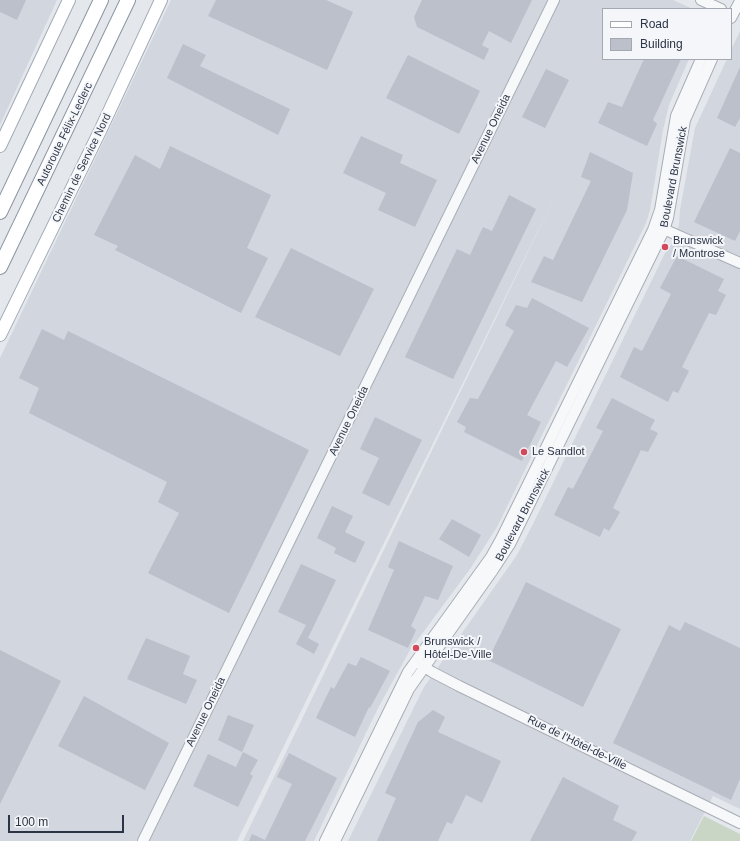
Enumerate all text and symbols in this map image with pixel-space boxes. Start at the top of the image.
legend [602,8,732,60]
text: Road [640,17,669,31]
text: Building [640,37,683,51]
street label: Autoroute Félix-Leclerc [34,80,96,188]
street label: Avenue Oneida [468,92,514,166]
street label: Chemin de Service Nord [50,111,114,225]
street label: Boulevard Brunswick [658,125,690,229]
place label: Brunswick / Montrose [673,234,725,260]
marker: Brunswick / Montrose [660,242,670,252]
street label: Avenue Oneida [326,384,372,458]
place label: Le Sandlot [532,445,585,459]
marker: Le Sandlot [519,447,529,457]
street label: Boulevard Brunswick [493,467,553,563]
place label: Brunswick / Hôtel-De-Ville [424,635,492,661]
marker: Brunswick / Hôtel-De-Ville [411,643,421,653]
street label: Avenue Oneida [183,675,229,749]
street label: Rue de l'Hôtel-de-Ville [525,713,629,773]
scale bar [10,807,126,833]
text: 100 m [15,815,48,829]

